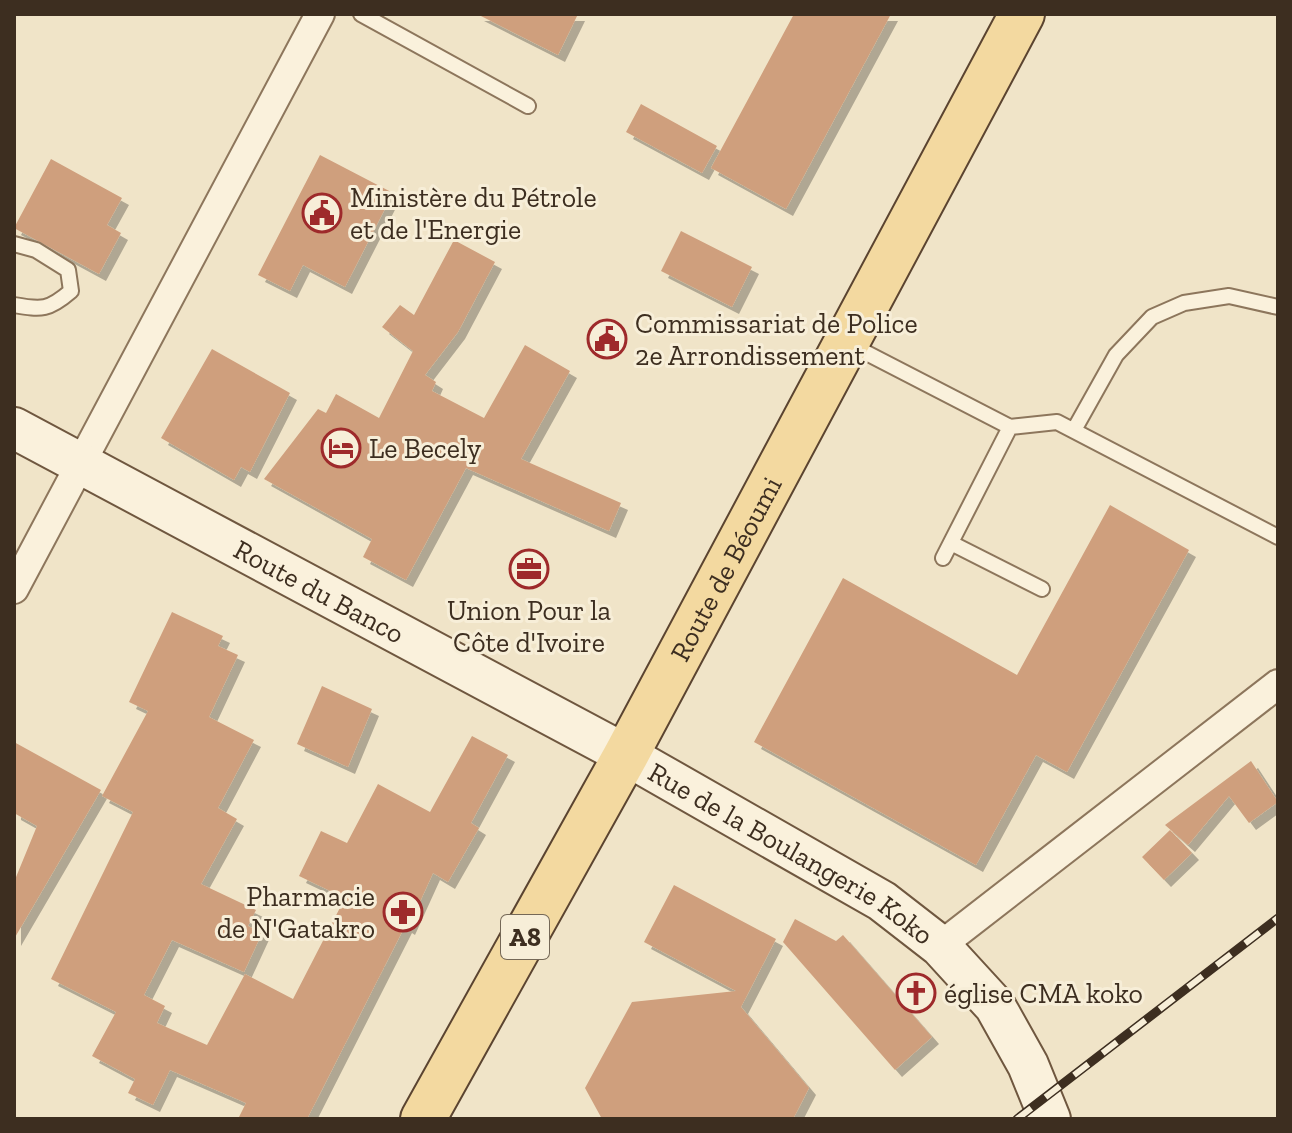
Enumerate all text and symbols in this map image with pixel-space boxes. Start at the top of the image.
place label: Ministère du Pétrole et de l'Energie [350,181,597,246]
public building icon: Ministère du Pétrole et de l'Energie [301,192,343,234]
place label: Commissariat de Police 2e Arrondissement [635,307,918,372]
public building icon: Commissariat de Police 2e Arrondissement [586,318,628,360]
hotel icon: Le Becely [320,427,362,469]
place label: Le Becely [369,432,482,465]
street label: Route de Béoumi [663,471,788,666]
street label: Route du Banco [228,532,410,650]
office icon: Union Pour la Côte d'Ivoire [508,548,550,590]
place label: Union Pour la Côte d'Ivoire [447,594,612,659]
street label: Rue de la Boulangerie Koko [643,755,940,951]
place label: Pharmacie de N'Gatakro [217,880,375,945]
pharmacy icon: Pharmacie de N'Gatakro [382,891,424,933]
road number: A8 [501,915,549,959]
church icon: église CMA koko [895,972,937,1014]
place label: église CMA koko [944,977,1143,1010]

